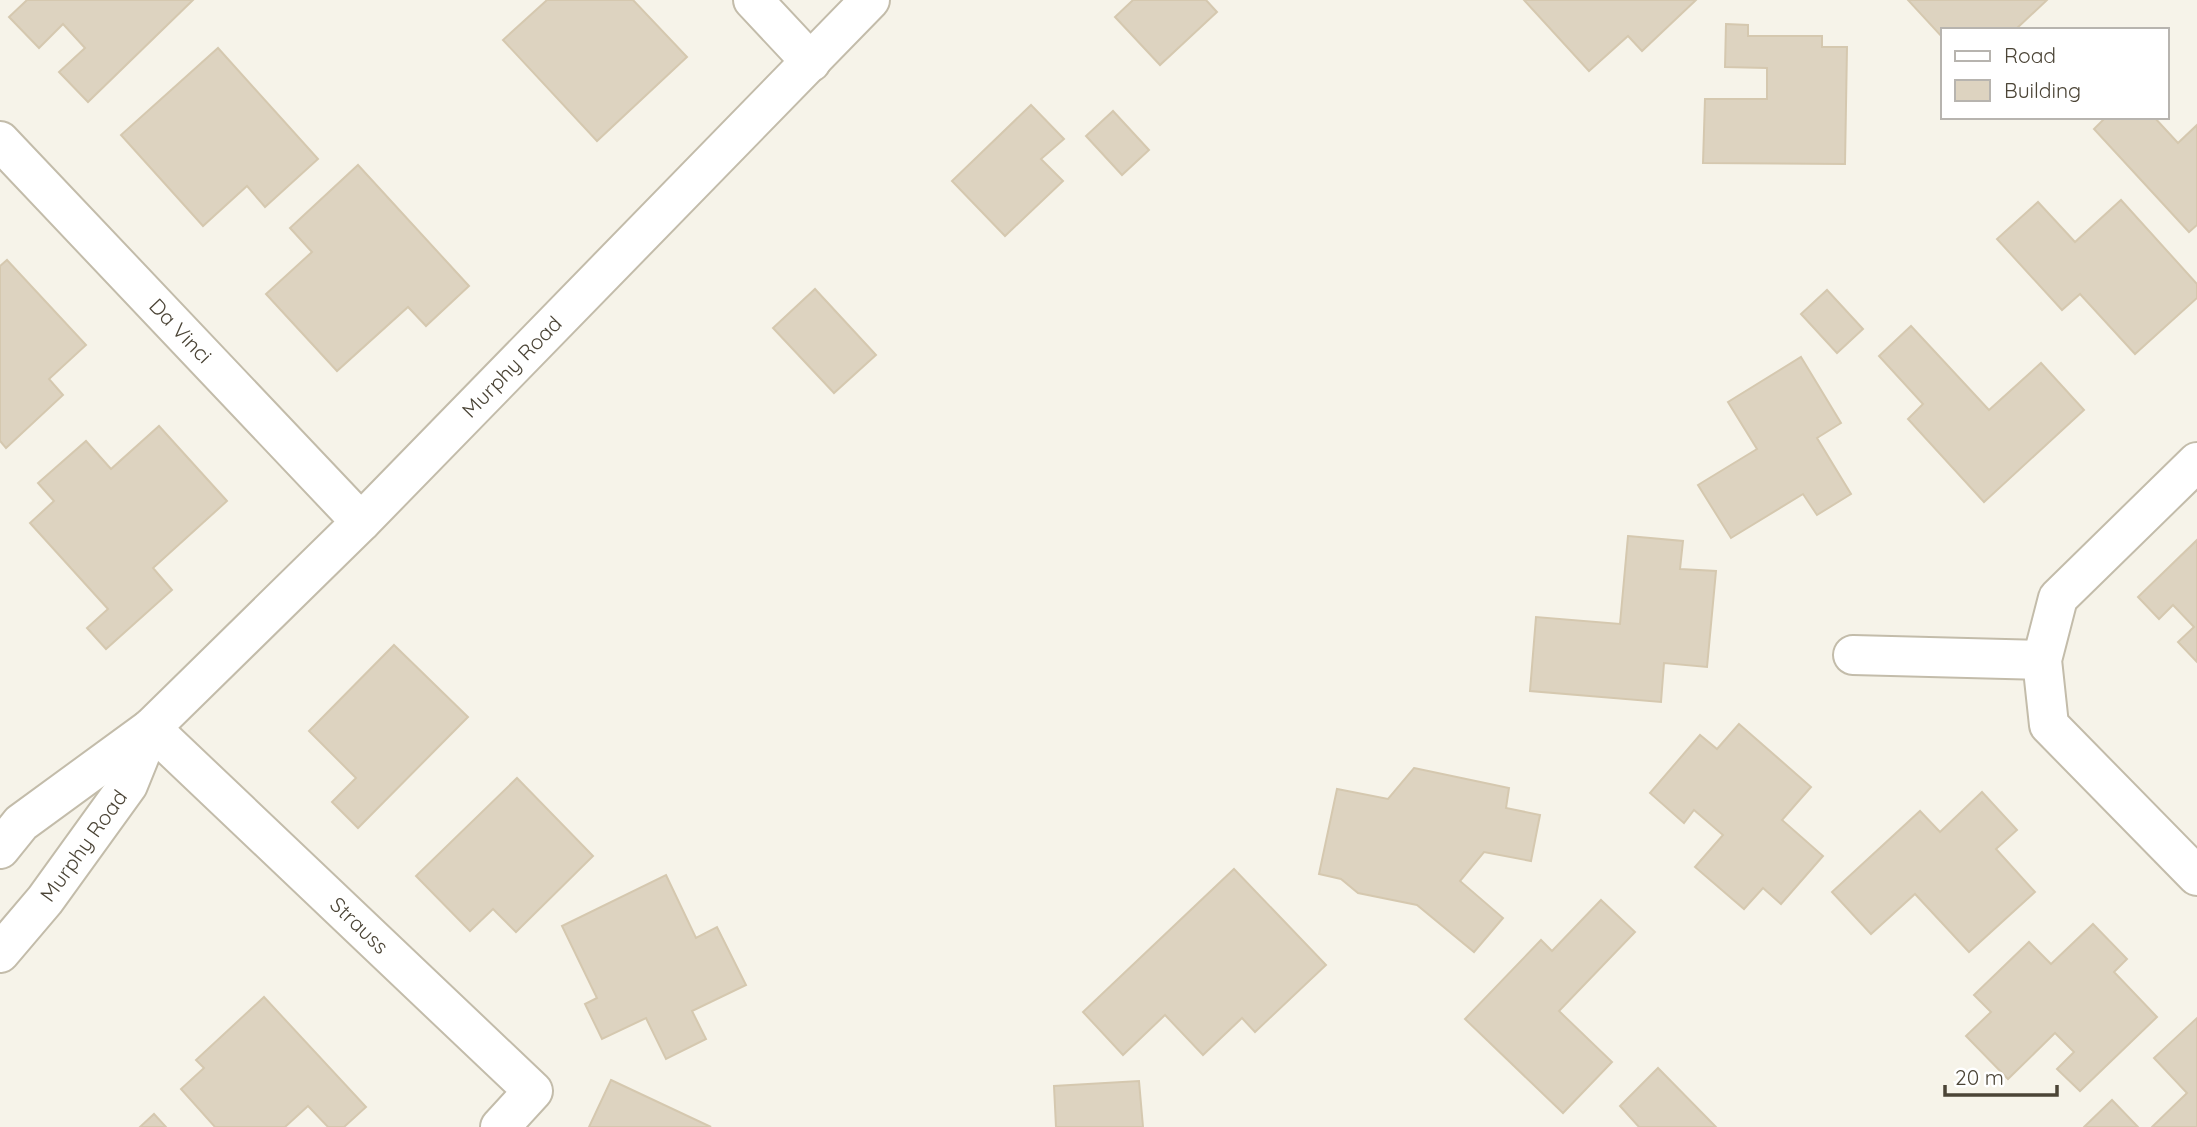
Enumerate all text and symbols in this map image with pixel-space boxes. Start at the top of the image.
legend [1941,28,2169,119]
text: Road [2004,42,2056,68]
text: Building [2004,77,2081,103]
street label: Da Vinci [144,293,218,368]
street label: Murphy Road [456,310,567,423]
street label: Murphy Road [34,784,132,907]
street label: Strauss [325,891,394,959]
scale bar [1945,1054,2057,1098]
text: 20 m [1955,1064,2004,1090]

